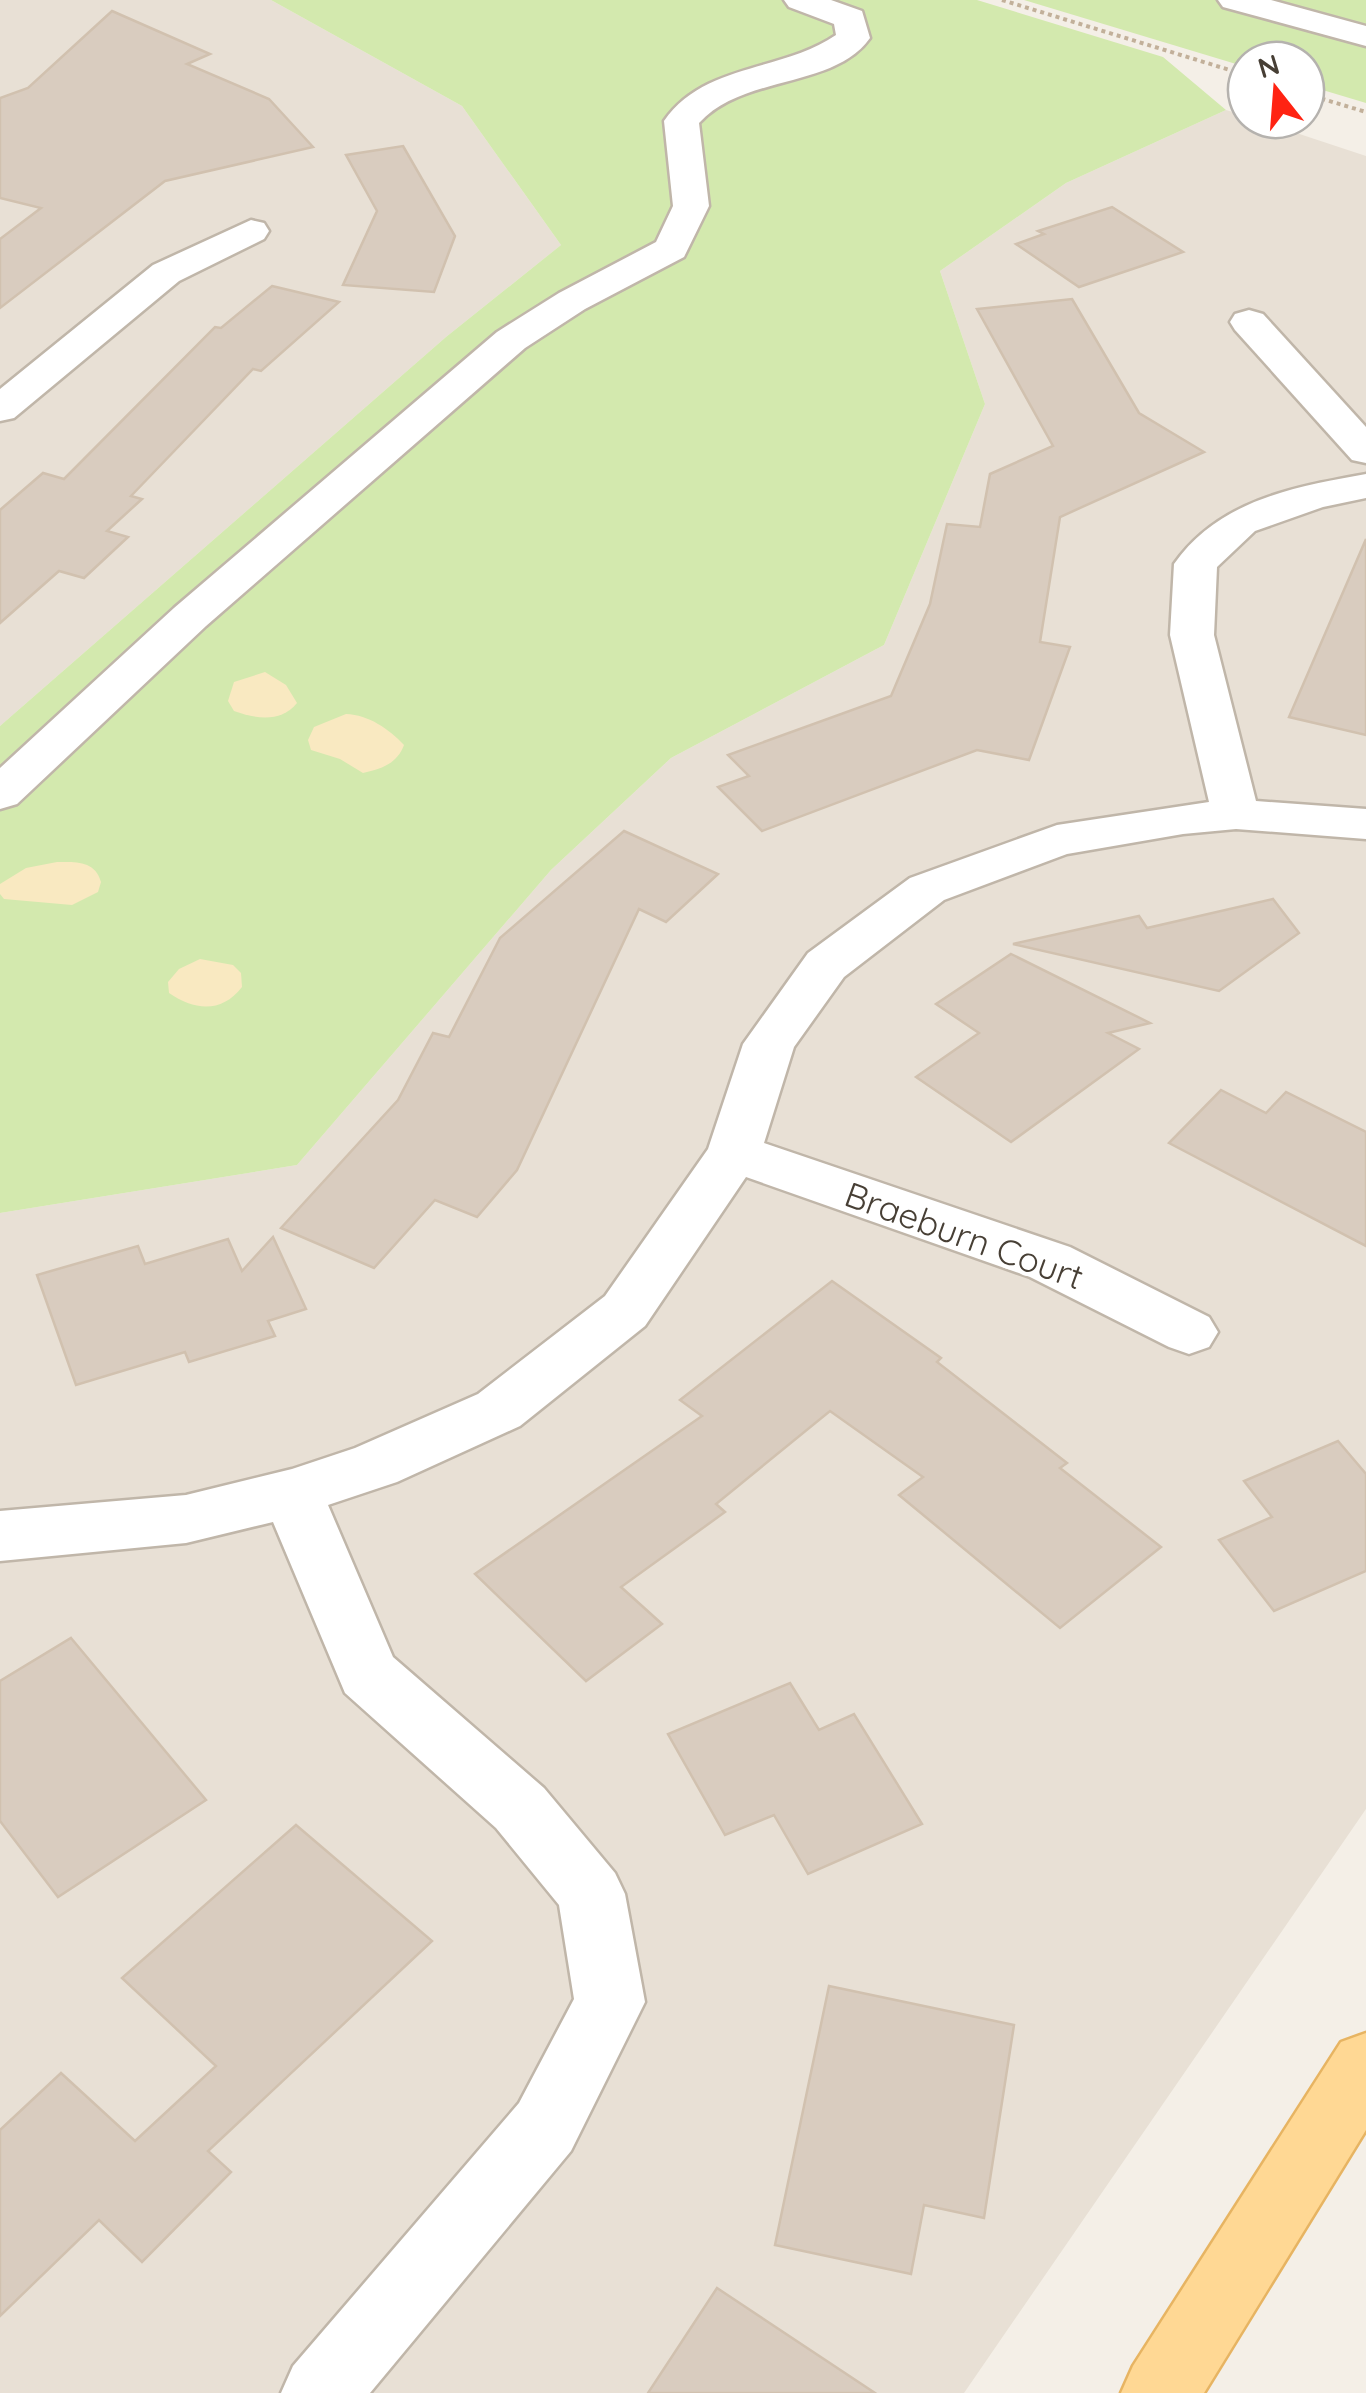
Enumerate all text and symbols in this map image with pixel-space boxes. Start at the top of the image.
north arrow [1226,40,1326,140]
text: N [1254,46,1284,85]
street label: Braeburn Court [839,1172,1090,1299]

